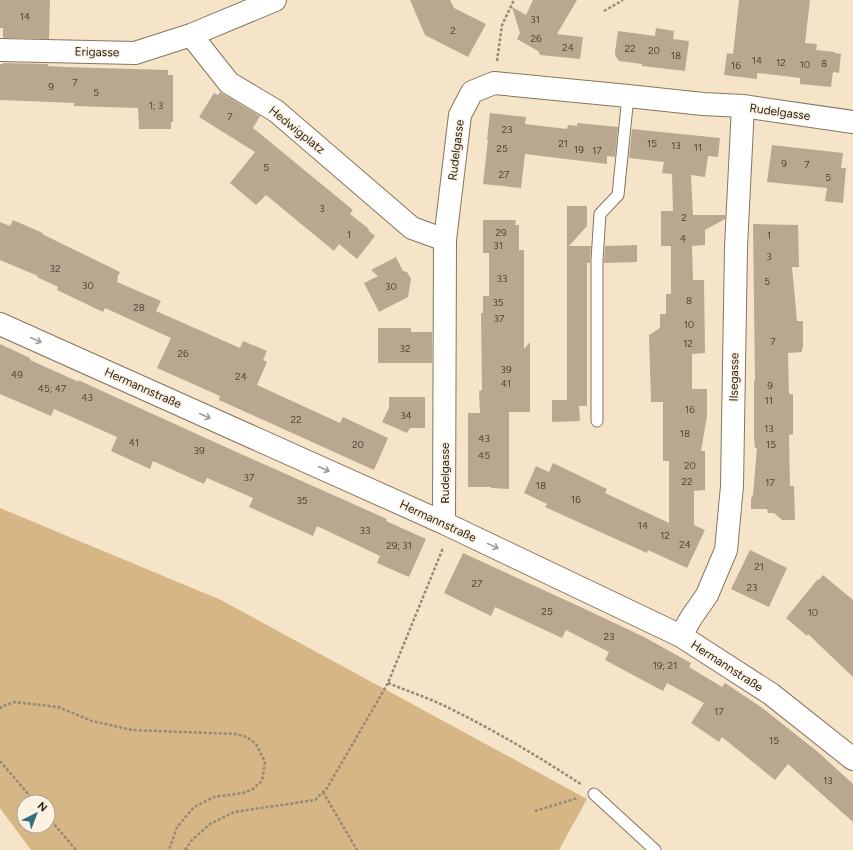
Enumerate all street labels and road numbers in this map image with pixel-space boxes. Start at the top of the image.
street label: Erigasse [74,45,120,59]
street label: Rudelgasse [749,101,812,123]
street label: Hedwigplatz [266,103,328,157]
street label: Rudelgasse [445,118,467,181]
street label: Ilsegasse [727,352,741,402]
street label: Hermannstraße [102,365,184,411]
street label: Rudelgasse [438,442,452,504]
street label: Hermannstraße [397,497,479,545]
street label: Hermannstraße [688,638,766,695]

